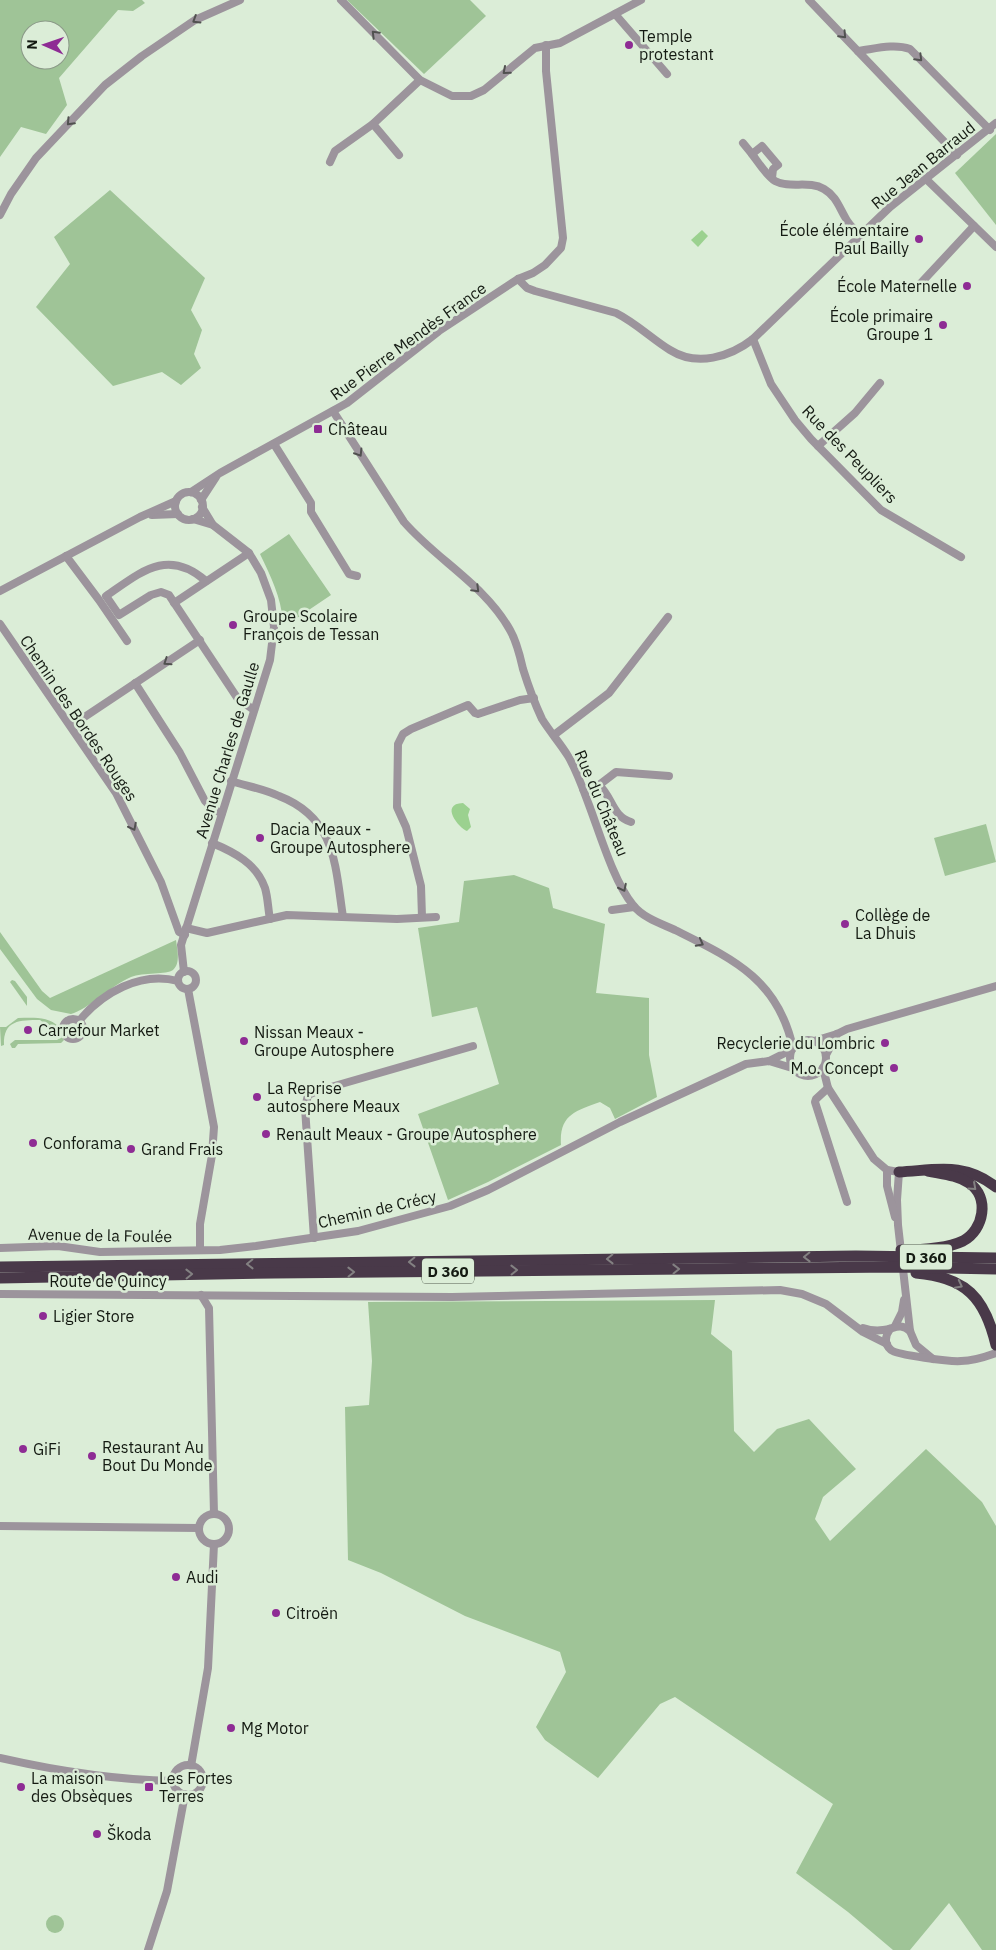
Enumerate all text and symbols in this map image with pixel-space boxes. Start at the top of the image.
one-way arrow [192,13,201,23]
north arrow [20,20,70,70]
place label: Temple protestant [639,26,714,64]
one-way arrow [837,29,846,38]
one-way arrow [372,31,381,40]
text: N [23,39,41,50]
marker: Temple protestant [623,39,635,51]
one-way arrow [913,53,922,62]
one-way arrow [503,66,512,74]
one-way arrow [67,116,76,125]
street label: Rue Jean Barraud [867,117,979,213]
place label: École élémentaire Paul Bailly [780,219,909,258]
marker: École élémentaire Paul Bailly [913,233,925,245]
place label: École Maternelle [837,275,957,296]
street label: Rue Pierre Mendès France [326,278,490,404]
marker: École Maternelle [961,280,973,292]
place label: École primaire Groupe 1 [830,305,933,344]
marker: École primaire Groupe 1 [937,319,949,331]
street label: Rue des Peupliers [798,401,902,507]
place label: Château [328,419,388,439]
marker: Château [312,423,324,435]
one-way arrow [353,447,362,456]
one-way arrow [470,583,479,592]
place label: Groupe Scolaire François de Tessan [243,606,379,644]
marker: Groupe Scolaire François de Tessan [227,619,239,631]
street label: Chemin des Bordes Rouges [16,631,142,805]
one-way arrow [163,655,172,665]
street label: Avenue Charles de Gaulle [191,659,263,841]
street label: Rue du Château [571,747,633,859]
place label: Dacia Meaux - Groupe Autosphere [270,819,410,857]
one-way arrow [127,821,137,830]
marker: Dacia Meaux - Groupe Autosphere [254,832,266,844]
one-way arrow [617,883,627,892]
place label: Collège de La Dhuis [855,905,930,943]
marker: Collège de La Dhuis [839,918,851,930]
one-way arrow [695,937,704,947]
place label: Carrefour Market [38,1020,160,1040]
place label: Nissan Meaux - Groupe Autosphere [254,1022,394,1060]
marker: Carrefour Market [22,1024,34,1036]
place label: Recyclerie du Lombric [717,1033,875,1053]
marker: Nissan Meaux - Groupe Autosphere [238,1035,250,1047]
marker: Recyclerie du Lombric [879,1037,891,1049]
place label: M.o. Concept [791,1058,884,1078]
marker: M.o. Concept [888,1062,900,1074]
place label: La Reprise autosphere Meaux [267,1078,400,1116]
marker: La Reprise autosphere Meaux [251,1091,263,1103]
place label: Renault Meaux - Groupe Autosphere [276,1124,537,1144]
marker: Renault Meaux - Groupe Autosphere [260,1128,272,1140]
place label: Conforama [43,1133,122,1153]
marker: Conforama [27,1137,39,1149]
place label: Grand Frais [141,1139,223,1159]
marker: Grand Frais [125,1143,137,1155]
one-way arrow [967,1182,976,1191]
street label: Chemin de Crécy [316,1186,438,1232]
street label: Avenue de la Foulée [28,1224,172,1246]
road number: D 360 [900,1244,952,1270]
one-way arrow [803,1252,811,1262]
one-way arrow [606,1254,614,1264]
one-way arrow [408,1256,416,1267]
one-way arrow [246,1258,254,1269]
road number: D 360 [422,1258,474,1284]
one-way arrow [672,1264,680,1274]
one-way arrow [510,1265,518,1275]
one-way arrow [348,1267,355,1277]
one-way arrow [185,1269,193,1279]
street label: Route de Quincy [49,1271,167,1291]
one-way arrow [954,1279,963,1289]
place label: Ligier Store [53,1306,134,1326]
marker: Ligier Store [37,1310,49,1322]
place label: Restaurant Au Bout Du Monde [102,1437,213,1475]
place label: GiFi [33,1439,61,1459]
marker: GiFi [17,1443,29,1455]
marker: Restaurant Au Bout Du Monde [86,1450,98,1462]
place label: Audi [186,1567,219,1587]
marker: Audi [170,1571,182,1583]
place label: Citroën [286,1603,338,1623]
marker: Citroën [270,1607,282,1619]
place label: Mg Motor [241,1718,309,1738]
marker: Mg Motor [225,1722,237,1734]
place label: La maison des Obsèques [31,1768,133,1806]
place label: Les Fortes Terres [159,1768,233,1806]
marker: La maison des Obsèques [15,1781,27,1793]
marker: Les Fortes Terres [143,1781,155,1793]
place label: Škoda [107,1823,152,1844]
marker: Škoda [91,1828,103,1840]

